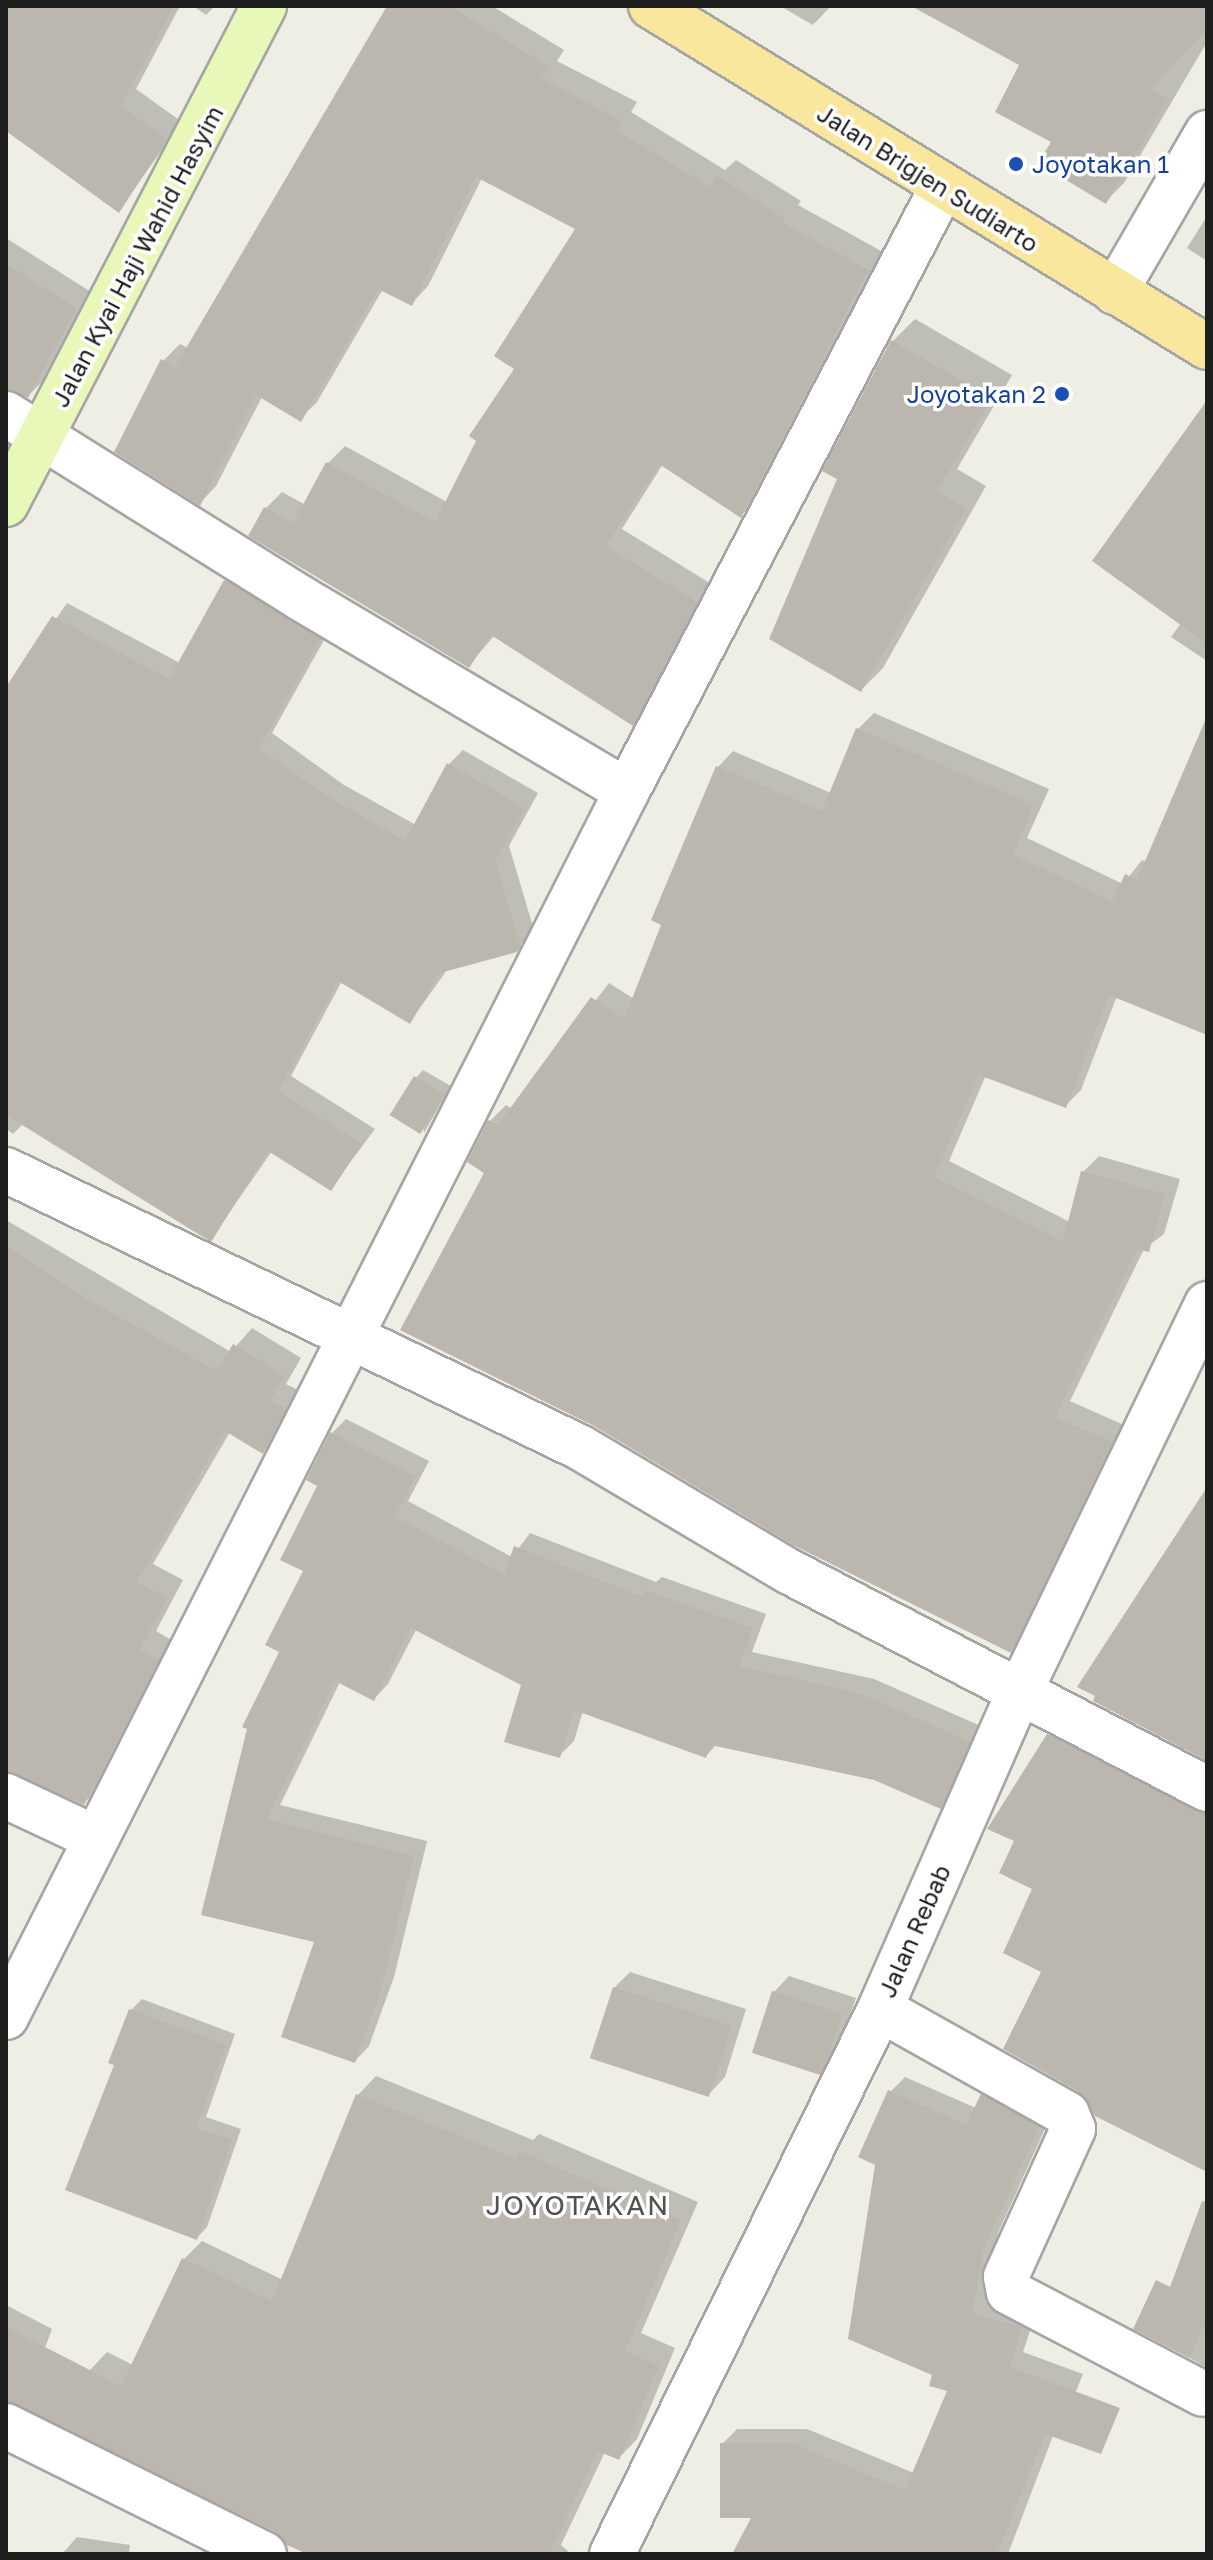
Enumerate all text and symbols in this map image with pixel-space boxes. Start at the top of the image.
street label: Jalan Brigjen Sudiarto [812,98,1044,258]
street label: Jalan Kyai Haji Wahid Hasyim [45,100,229,412]
place label: Joyotakan 1 [1032,150,1169,178]
marker: Joyotakan 1 [1007,155,1025,173]
place label: Joyotakan 2 [907,380,1046,408]
marker: Joyotakan 2 [1053,385,1071,403]
street label: Jalan Rebab [872,1860,956,2002]
district label: JOYOTAKAN [486,2188,670,2222]

